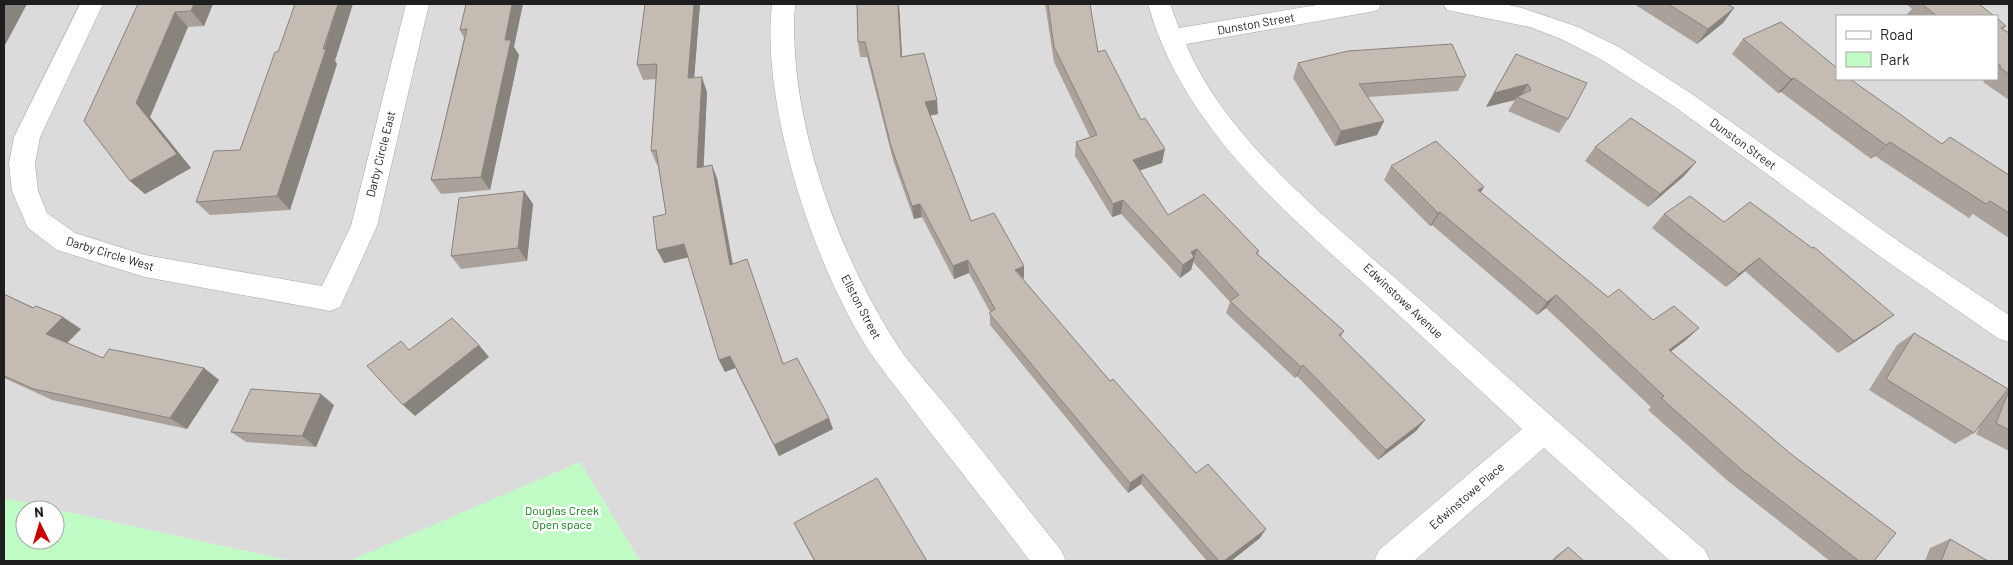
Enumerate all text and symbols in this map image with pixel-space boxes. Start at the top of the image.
street label: Dunston Street [1216,9,1296,37]
legend [1836,15,1998,80]
text: Road [1880,25,1913,43]
text: Park [1880,50,1910,68]
street label: Darby Circle East [363,109,397,198]
street label: Dunston Street [1708,115,1779,172]
street label: Darby Circle West [65,233,156,273]
street label: Edwinstowe Avenue [1361,260,1446,341]
street label: Ellston Street [839,272,885,341]
street label: Edwinstowe Place [1426,459,1506,531]
north arrow [15,500,65,550]
text: N [33,503,44,520]
park label: Douglas Creek Open space [525,503,599,531]

